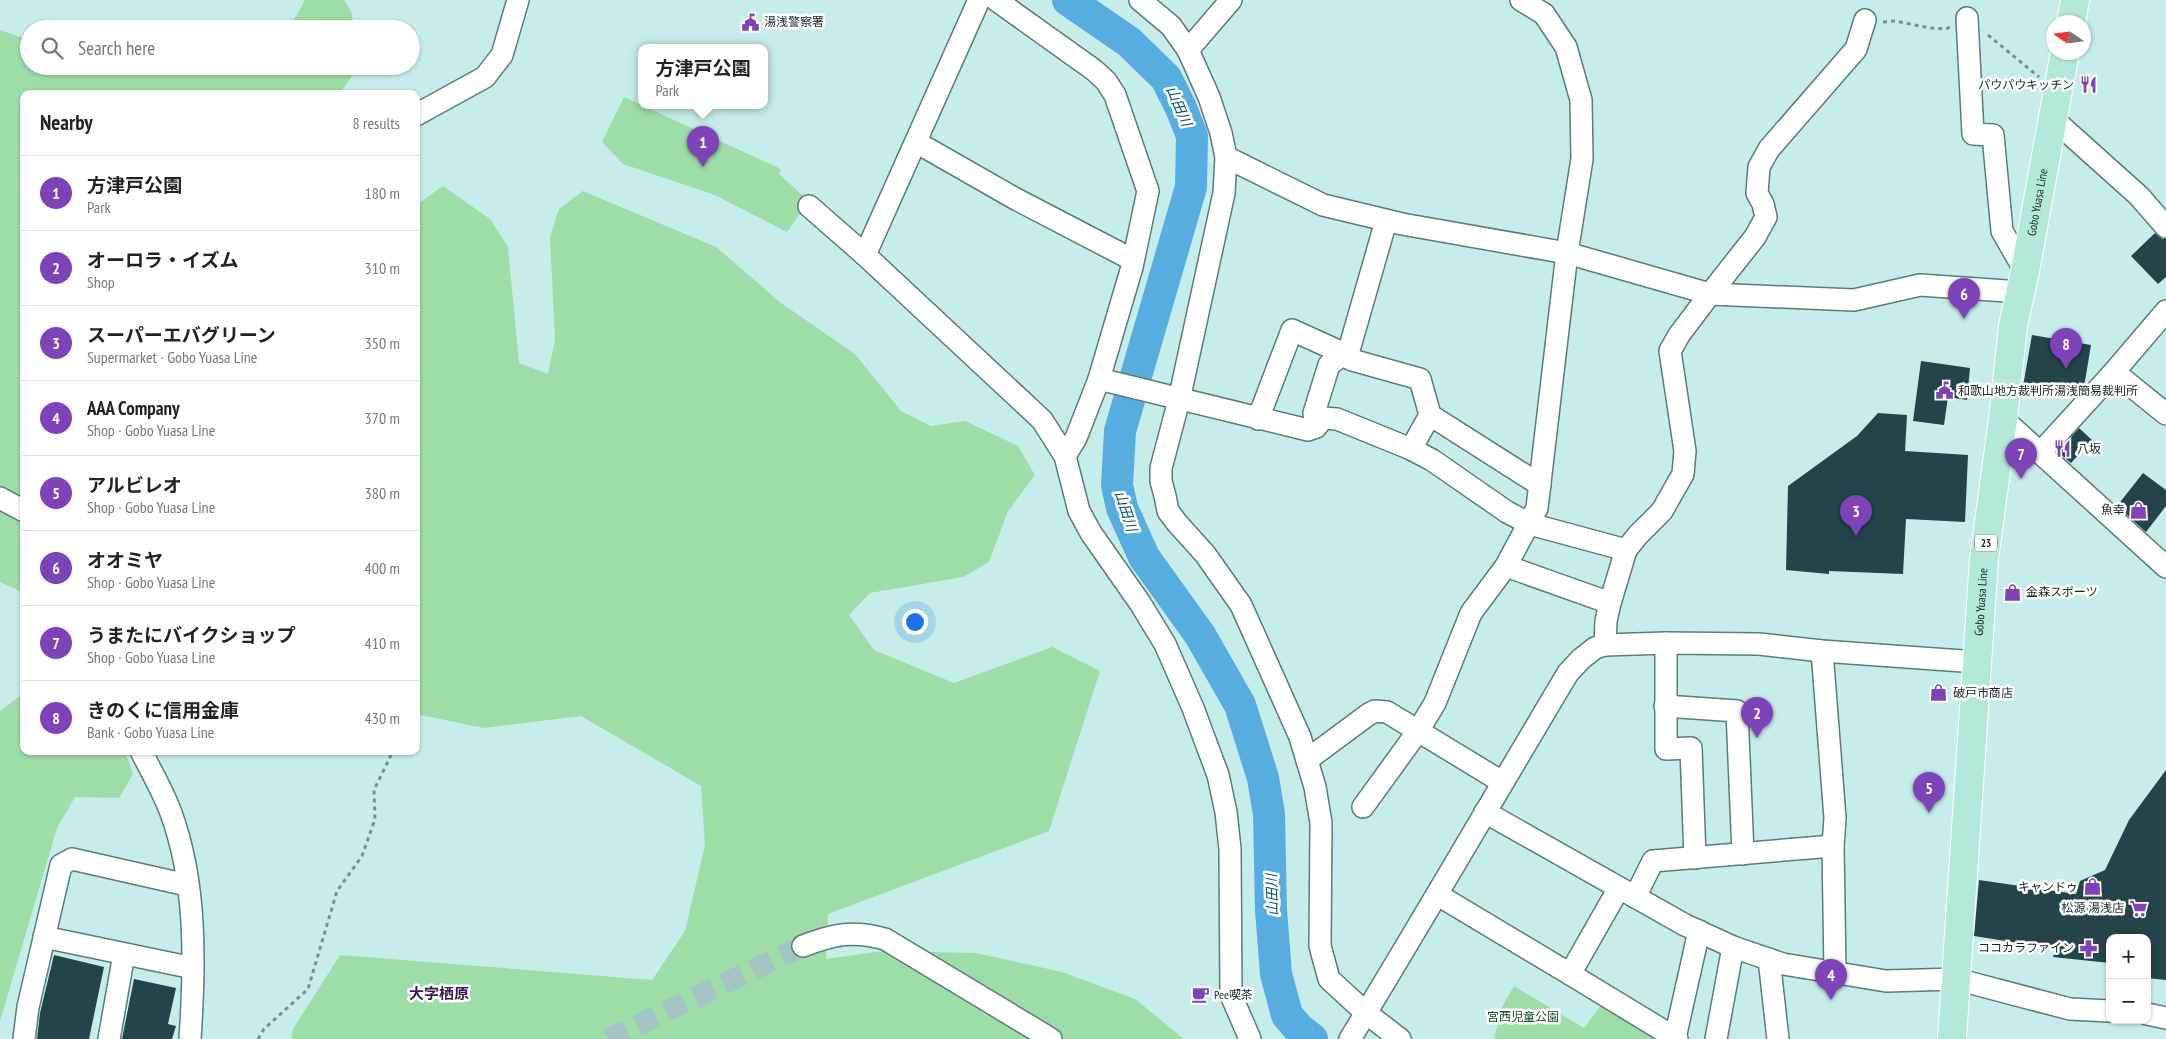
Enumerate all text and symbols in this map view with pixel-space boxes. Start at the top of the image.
public building icon: 湯浅警察署 [740,12,760,32]
place label: 湯浅警察署 [764,14,824,29]
north arrow [2046,15,2091,60]
search box [20,20,420,75]
icon: search [38,34,66,62]
text: Search here [78,36,155,60]
popup [638,44,768,109]
text: 方津戸公園 [655,56,751,80]
restaurant icon: パウパウキッチン [2078,75,2098,95]
place label: パウパウキッチン [1978,77,2074,92]
text: Park [655,80,679,100]
water label: 山田川 [1162,83,1197,131]
text: Nearby [40,109,93,136]
text: 8 results [353,113,400,133]
pin: 1 [687,126,719,167]
street label: Gobo Yuasa Line [2024,167,2051,237]
text: 方津戸公園 [87,173,182,197]
text: 1 [52,183,60,203]
text: 180 m [365,183,400,203]
text: Park [87,197,111,217]
text: オーロラ・イズム [87,248,238,272]
text: 2 [52,258,60,278]
text: 310 m [365,258,400,278]
text: Shop [87,272,115,292]
pin: 6 [1948,278,1980,319]
text: スーパーエバグリーン [87,323,276,347]
pin: 8 [2050,328,2082,369]
text: 3 [52,333,60,353]
text: 350 m [365,333,400,353]
text: Supermarket · Gobo Yuasa Line [87,347,257,367]
public building icon: 和歌山地方裁判所湯浅簡易裁判所 [1934,381,1954,401]
place label: 和歌山地方裁判所湯浅簡易裁判所 [1958,383,2138,398]
text: AAA Company [87,396,180,420]
text: 4 [52,408,60,428]
text: 370 m [365,408,400,428]
text: Shop · Gobo Yuasa Line [87,420,215,440]
pin: 7 [2005,438,2037,479]
restaurant icon: 八坂 [2053,439,2073,459]
place label: 八坂 [2077,441,2101,456]
text: アルビレオ [87,473,182,497]
text: 5 [52,483,60,503]
text: 380 m [365,483,400,503]
water label: 山田川 [1111,488,1142,536]
pin: 3 [1840,495,1872,536]
text: Shop · Gobo Yuasa Line [87,497,215,517]
shop icon: 魚幸 [2129,500,2149,520]
place label: 魚幸 [2101,502,2125,517]
road number: 23 [1975,534,1997,552]
text: オオミヤ [87,548,163,572]
text: 6 [52,558,60,578]
text: 400 m [365,558,400,578]
street label: Gobo Yuasa Line [1971,568,1990,636]
text: Shop · Gobo Yuasa Line [87,572,215,592]
shop icon: 金森スポーツ [2002,582,2022,602]
place label: 金森スポーツ [2026,584,2098,599]
your location [902,609,928,635]
text: うまたにバイクショップ [87,623,296,647]
text: 7 [52,633,60,653]
text: 410 m [365,633,400,653]
text: Shop · Gobo Yuasa Line [87,647,215,667]
shop icon: 破戸市商店 [1929,683,1949,703]
place label: 破戸市商店 [1953,685,2013,700]
pin: 2 [1741,697,1773,738]
text: きのくに信用金庫 [87,698,239,722]
text: 8 [52,708,60,728]
text: 430 m [365,708,400,728]
text: Bank · Gobo Yuasa Line [87,722,214,742]
pin: 5 [1913,772,1945,813]
water label: 山田川 [1262,872,1282,916]
shop icon: キャンドゥ [2082,877,2102,897]
place label: キャンドゥ [2018,879,2078,894]
supermarket icon: 松源 湯浅店 [2128,898,2148,918]
place label: 松源 湯浅店 [2061,900,2124,915]
map controls [2106,934,2151,1024]
button: + [2106,934,2151,979]
pharmacy icon: ココカラファイン [2078,938,2098,958]
place label: ココカラファイン [1978,940,2074,955]
pin: 4 [1815,959,1847,1000]
button: − [2106,979,2151,1024]
district label: 大字栖原 [409,984,469,1003]
cafe icon: Pee喫茶 [1190,985,1210,1005]
place label: Pee喫茶 [1214,987,1253,1002]
park label: 宮西児童公園 [1487,1009,1559,1024]

